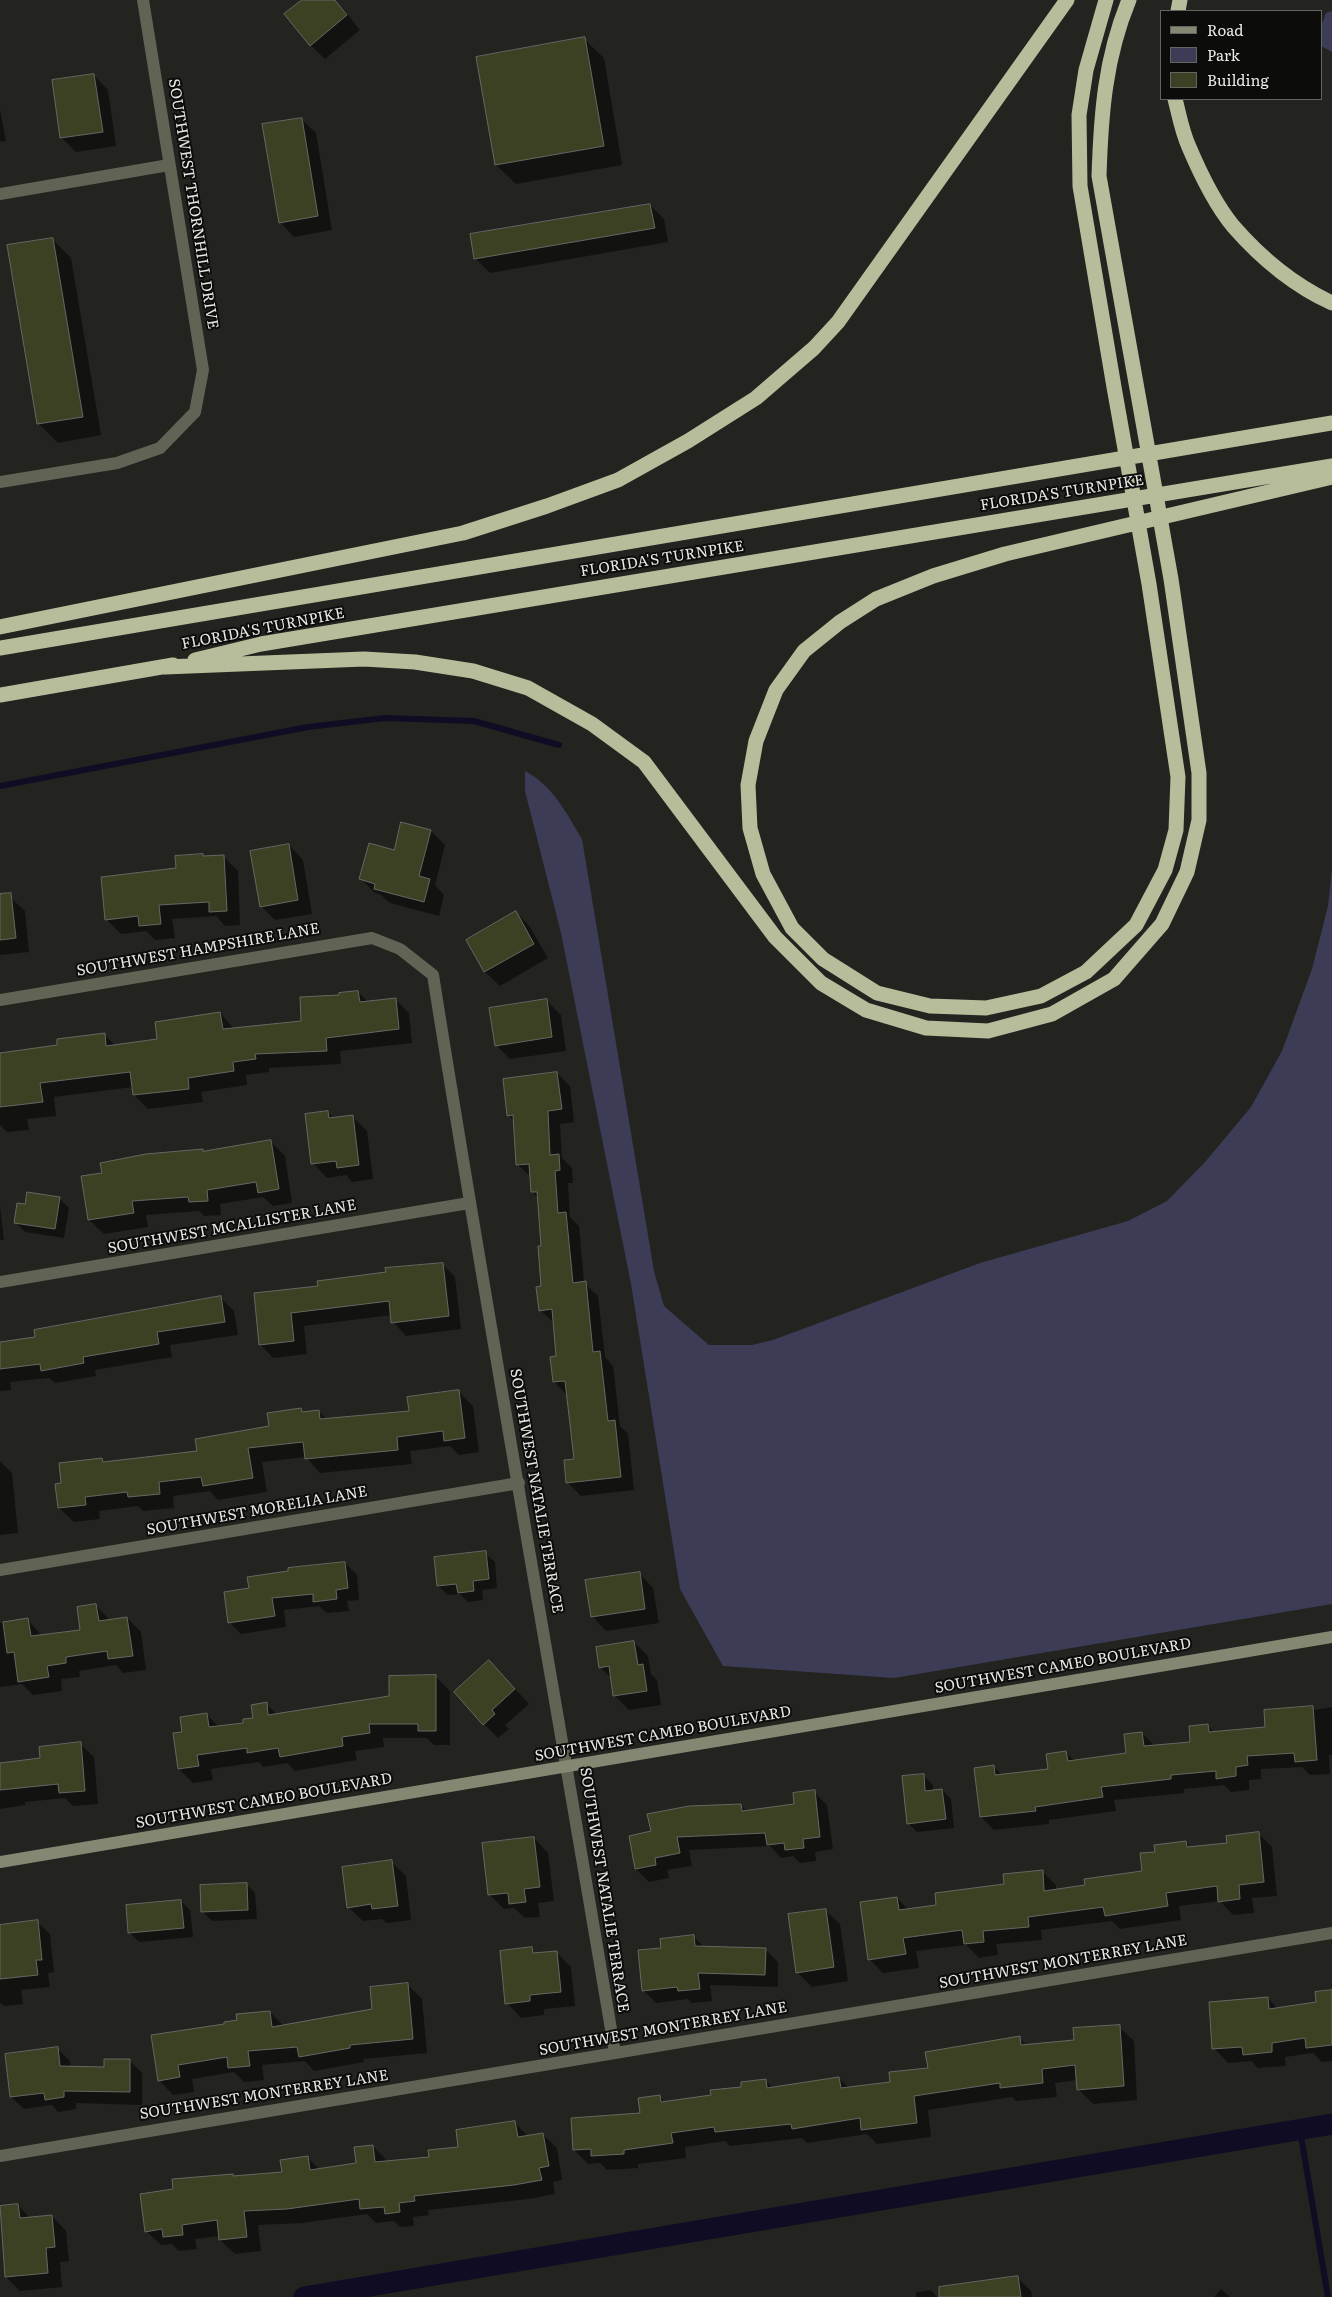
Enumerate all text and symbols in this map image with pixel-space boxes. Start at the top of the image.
legend [1160,10,1322,100]
text: Road [1207,18,1243,41]
text: Park [1207,43,1240,66]
text: Building [1207,68,1269,91]
street label: SOUTHWEST THORNHILL DRIVE [164,78,222,330]
street label: FLORIDA'S TURNPIKE [979,471,1145,515]
street label: FLORIDA'S TURNPIKE [579,537,745,581]
street label: FLORIDA'S TURNPIKE [180,604,346,654]
street label: SOUTHWEST HAMPSHIRE LANE [75,920,321,980]
street label: SOUTHWEST MCALLISTER LANE [106,1196,358,1258]
street label: SOUTHWEST NATALIE TERRACE [506,1367,566,1615]
street label: SOUTHWEST MORELIA LANE [145,1483,369,1539]
street label: SOUTHWEST CAMEO BOULEVARD [933,1635,1193,1697]
street label: SOUTHWEST CAMEO BOULEVARD [533,1703,793,1765]
street label: SOUTHWEST NATALIE TERRACE [576,1766,632,2014]
street label: SOUTHWEST CAMEO BOULEVARD [134,1770,394,1832]
street label: SOUTHWEST MONTERREY LANE [938,1931,1188,1993]
street label: SOUTHWEST MONTERREY LANE [538,1998,788,2060]
street label: SOUTHWEST MONTERREY LANE [138,2066,390,2124]

